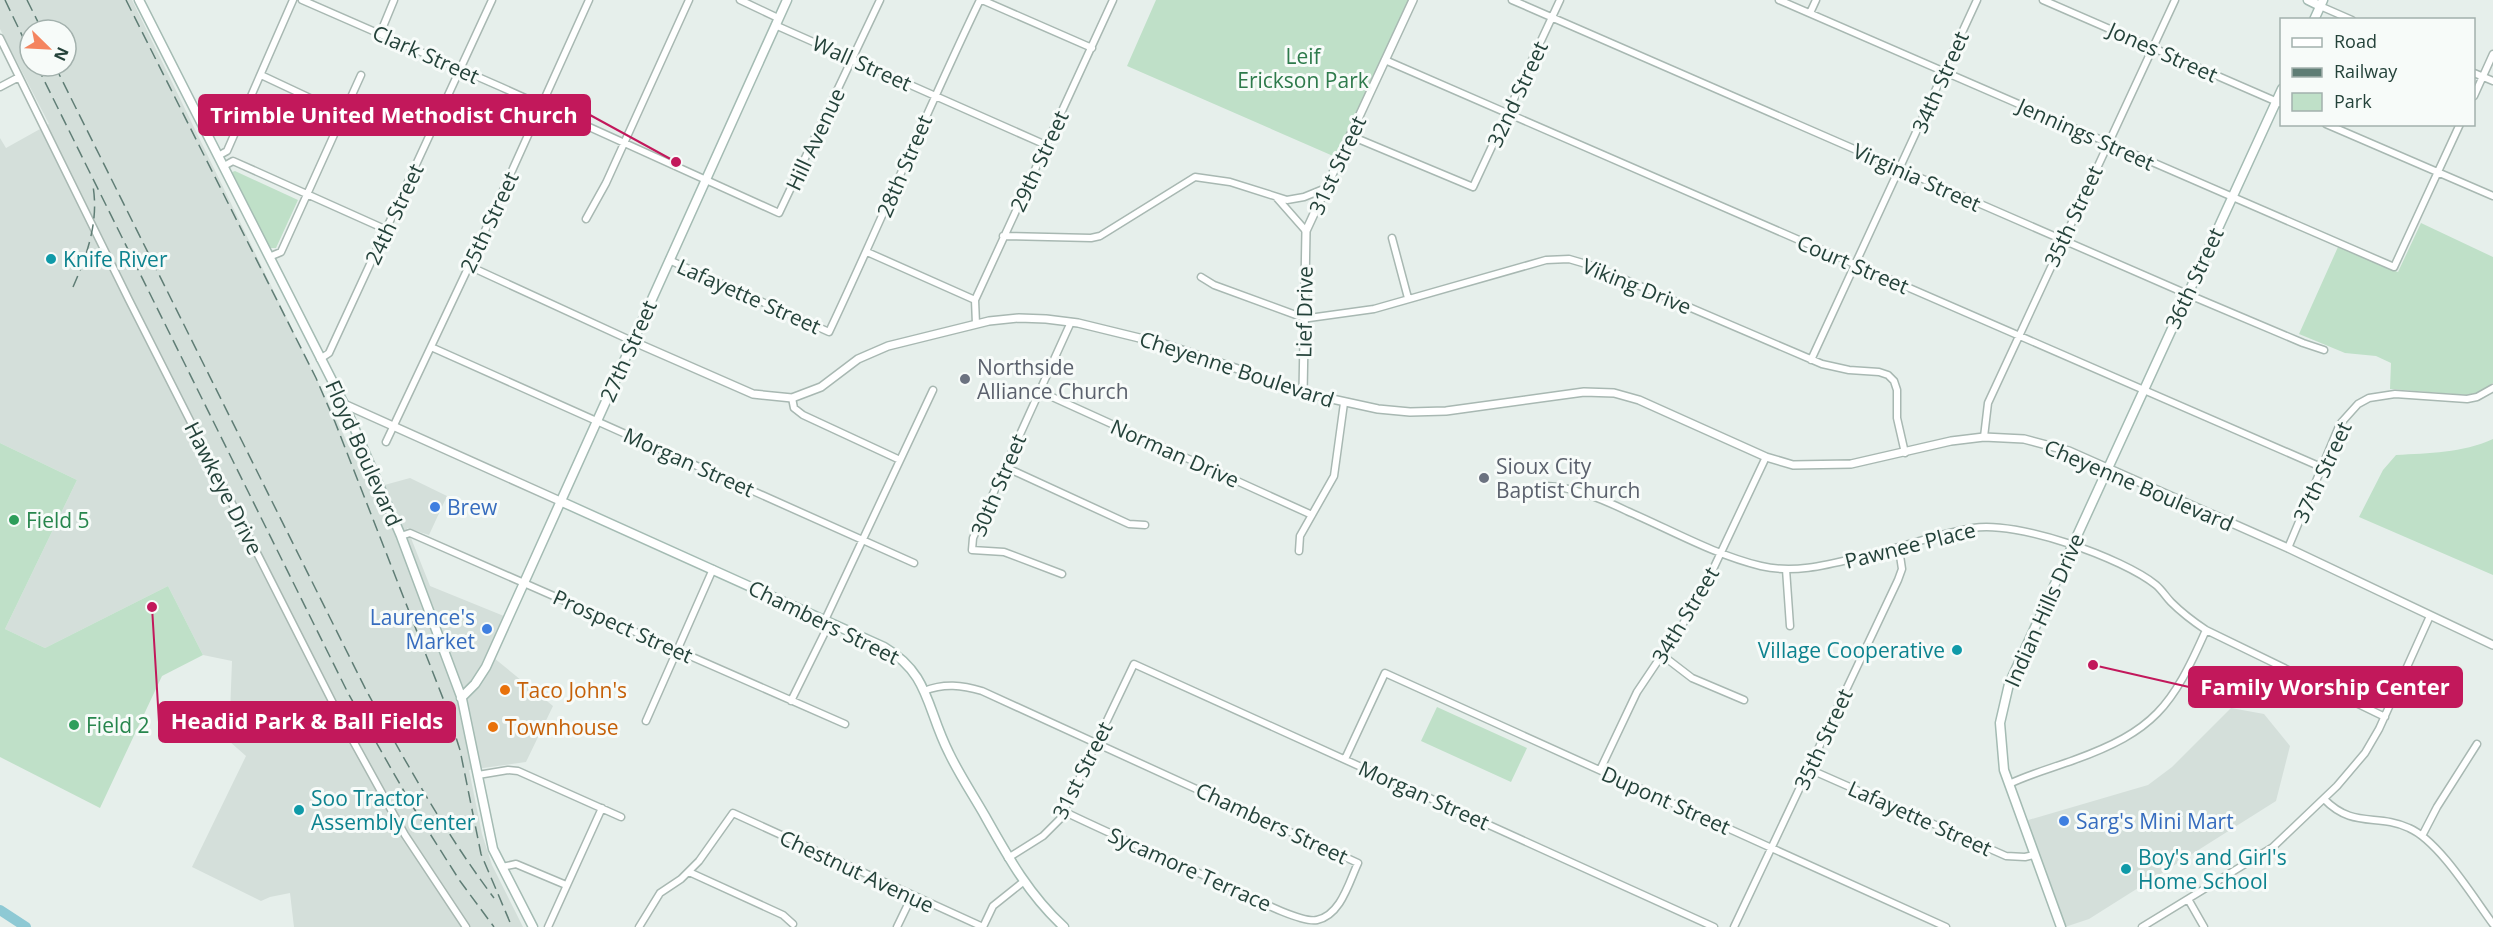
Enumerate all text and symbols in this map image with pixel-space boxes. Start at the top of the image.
street label: Jones Street [2102,15,2222,89]
north arrow [18,18,78,78]
street label: Clark Street [368,18,484,90]
legend [2280,18,2475,126]
street label: 34th Street [1905,27,1975,137]
street label: Wall Street [808,29,916,97]
text: Road [2334,29,2377,53]
street label: 32nd Street [1480,36,1554,152]
park label: Leif Erickson Park [1237,42,1369,94]
text: N [49,44,74,65]
text: Railway [2334,59,2398,83]
street label: Hill Avenue [779,83,851,195]
text: Park [2334,89,2372,113]
street label: Jennings Street [2011,91,2159,177]
callout: Trimble United Methodist Church [199,95,590,135]
text: Trimble United Methodist Church [210,99,578,129]
street label: 29th Street [1003,106,1075,216]
street label: 28th Street [870,111,938,221]
street label: 31st Street [1302,111,1372,219]
street label: Virginia Street [1849,136,1985,218]
street label: 24th Street [358,159,430,269]
street label: 35th Street [2037,161,2109,271]
street label: 25th Street [453,167,525,277]
street label: 36th Street [2158,223,2230,333]
street label: Court Street [1793,228,1913,300]
place label: Knife River [63,245,168,273]
street label: Viking Drive [1578,251,1696,321]
marker: Knife River [44,252,58,266]
street label: Lafayette Street [673,252,825,340]
street label: Lief Drive [1289,266,1319,358]
street label: 27th Street [593,296,663,406]
street label: Cheyenne Boulevard [1136,324,1338,414]
place label: Northside Alliance Church [977,353,1129,405]
marker: Northside Alliance Church [958,372,972,386]
street label: Floyd Boulevard [319,375,409,531]
street label: Norman Drive [1106,412,1244,494]
street label: Hawkeye Drive [179,417,269,559]
street label: 37th Street [2286,417,2358,527]
street label: Morgan Street [619,421,759,503]
street label: 30th Street [964,430,1032,540]
street label: Cheyenne Boulevard [2040,432,2238,538]
place label: Sioux City Baptist Church [1496,452,1640,504]
marker: Sioux City Baptist Church [1477,471,1491,485]
place label: Brew [447,493,498,521]
marker: Brew [428,500,442,514]
place label: Field 5 [26,506,90,534]
marker: Field 5 [7,513,21,527]
street label: Pawnee Place [1842,515,1978,575]
street label: Indian Hills Drive [1998,529,2090,691]
street label: 34th Street [1645,561,1725,669]
street label: Chambers Street [744,573,904,671]
street label: Prospect Street [549,583,697,669]
place label: Laurence's Market [370,603,475,655]
marker: Laurence's Market [480,622,494,636]
place label: Village Cooperative [1758,636,1945,664]
marker: Village Cooperative [1950,643,1964,657]
callout: Family Worship Center [2189,667,2462,707]
text: Family Worship Center [2200,671,2450,701]
place label: Taco John's [517,676,627,704]
marker: Taco John's [498,683,512,697]
street label: 35th Street [1787,684,1859,794]
callout: Headid Park & Ball Fields [159,702,455,742]
text: Headid Park & Ball Fields [171,705,443,735]
place label: Field 2 [86,711,150,739]
place label: Townhouse [505,713,619,741]
street label: 31st Street [1046,717,1118,823]
marker: Field 2 [67,718,81,732]
marker: Townhouse [486,720,500,734]
street label: Morgan Street [1354,754,1494,836]
street label: Dupont Street [1597,759,1735,841]
street label: Lafayette Street [1844,774,1996,862]
street label: Chambers Street [1192,776,1352,870]
place label: Soo Tractor Assembly Center [311,784,476,836]
marker: Soo Tractor Assembly Center [292,803,306,817]
place label: Sarg's Mini Mart [2076,807,2234,835]
marker: Sarg's Mini Mart [2057,814,2071,828]
street label: Sycamore Terrace [1104,820,1276,918]
street label: Chestnut Avenue [775,823,939,919]
place label: Boy's and Girl's Home School [2138,843,2287,895]
marker: Boy's and Girl's Home School [2119,862,2133,876]

